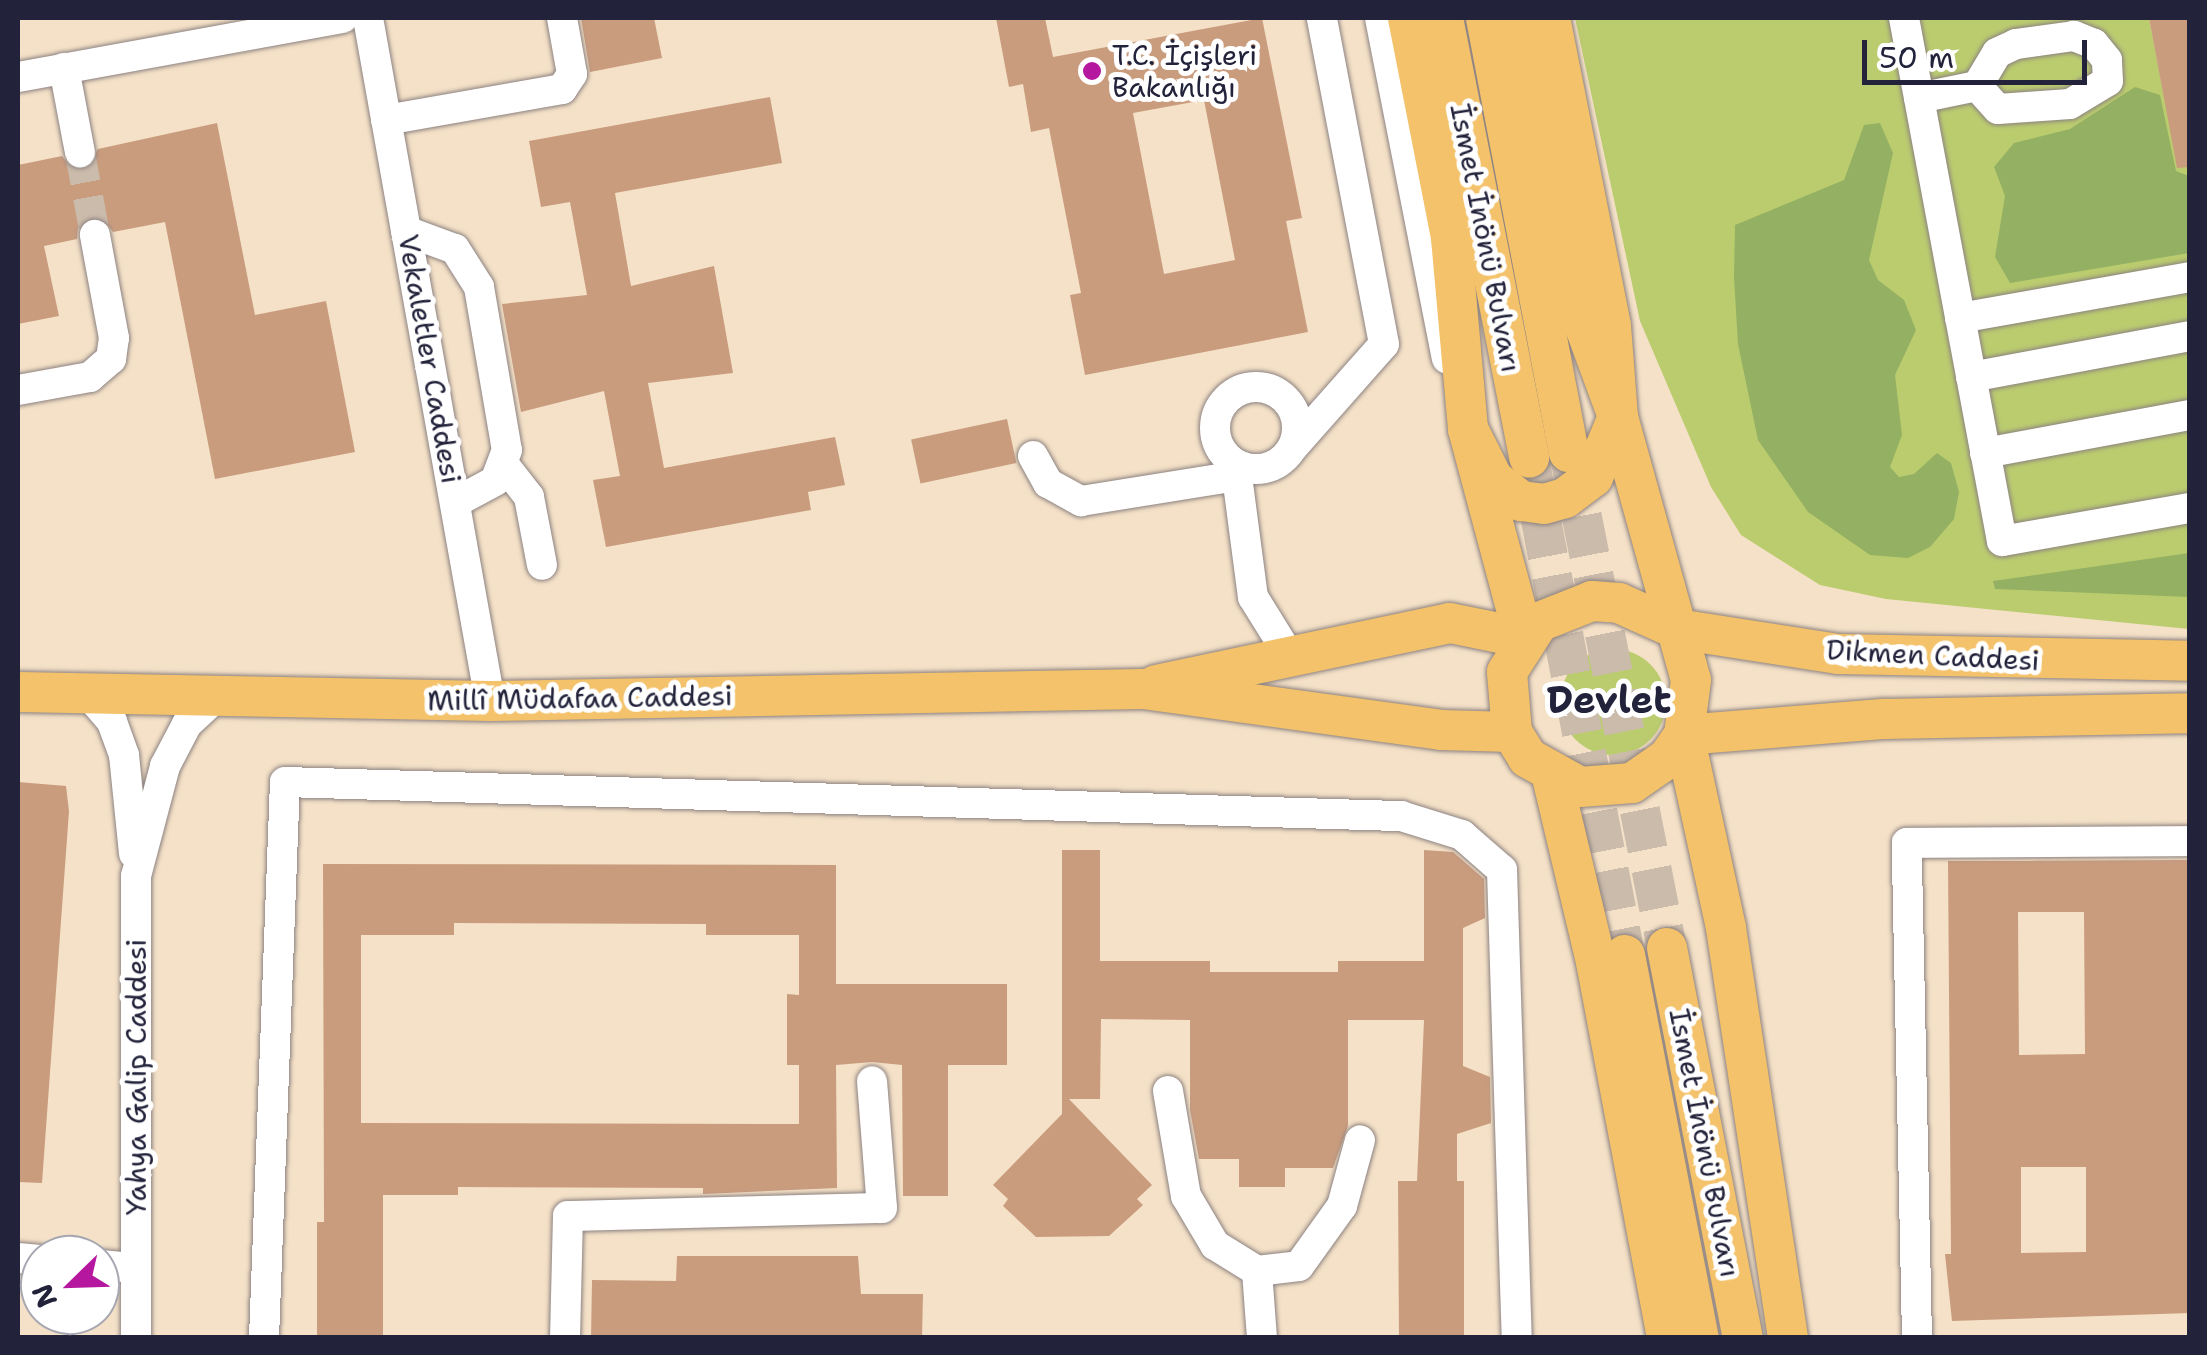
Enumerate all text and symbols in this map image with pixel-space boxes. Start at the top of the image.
scale bar [1867,20,2092,82]
text: 50 m [1879,37,1954,78]
place label: T.C. İçişleri Bakanlığı [1112,38,1257,104]
marker: T.C. İçişleri Bakanlığı [1081,60,1103,82]
street label: İsmet İnönü Bulvarı [1443,101,1529,375]
street label: Vekaletler Caddesi [392,232,468,486]
street label: Dikmen Caddesi [1825,633,2041,677]
district label: Devlet [1547,677,1671,723]
street label: Millî Müdafaa Caddesi [427,679,733,717]
street label: Yahya Galip Caddesi [119,939,153,1215]
street label: İsmet İnönü Bulvarı [1662,1006,1748,1280]
north arrow [20,1235,120,1335]
text: N [22,1278,66,1314]

